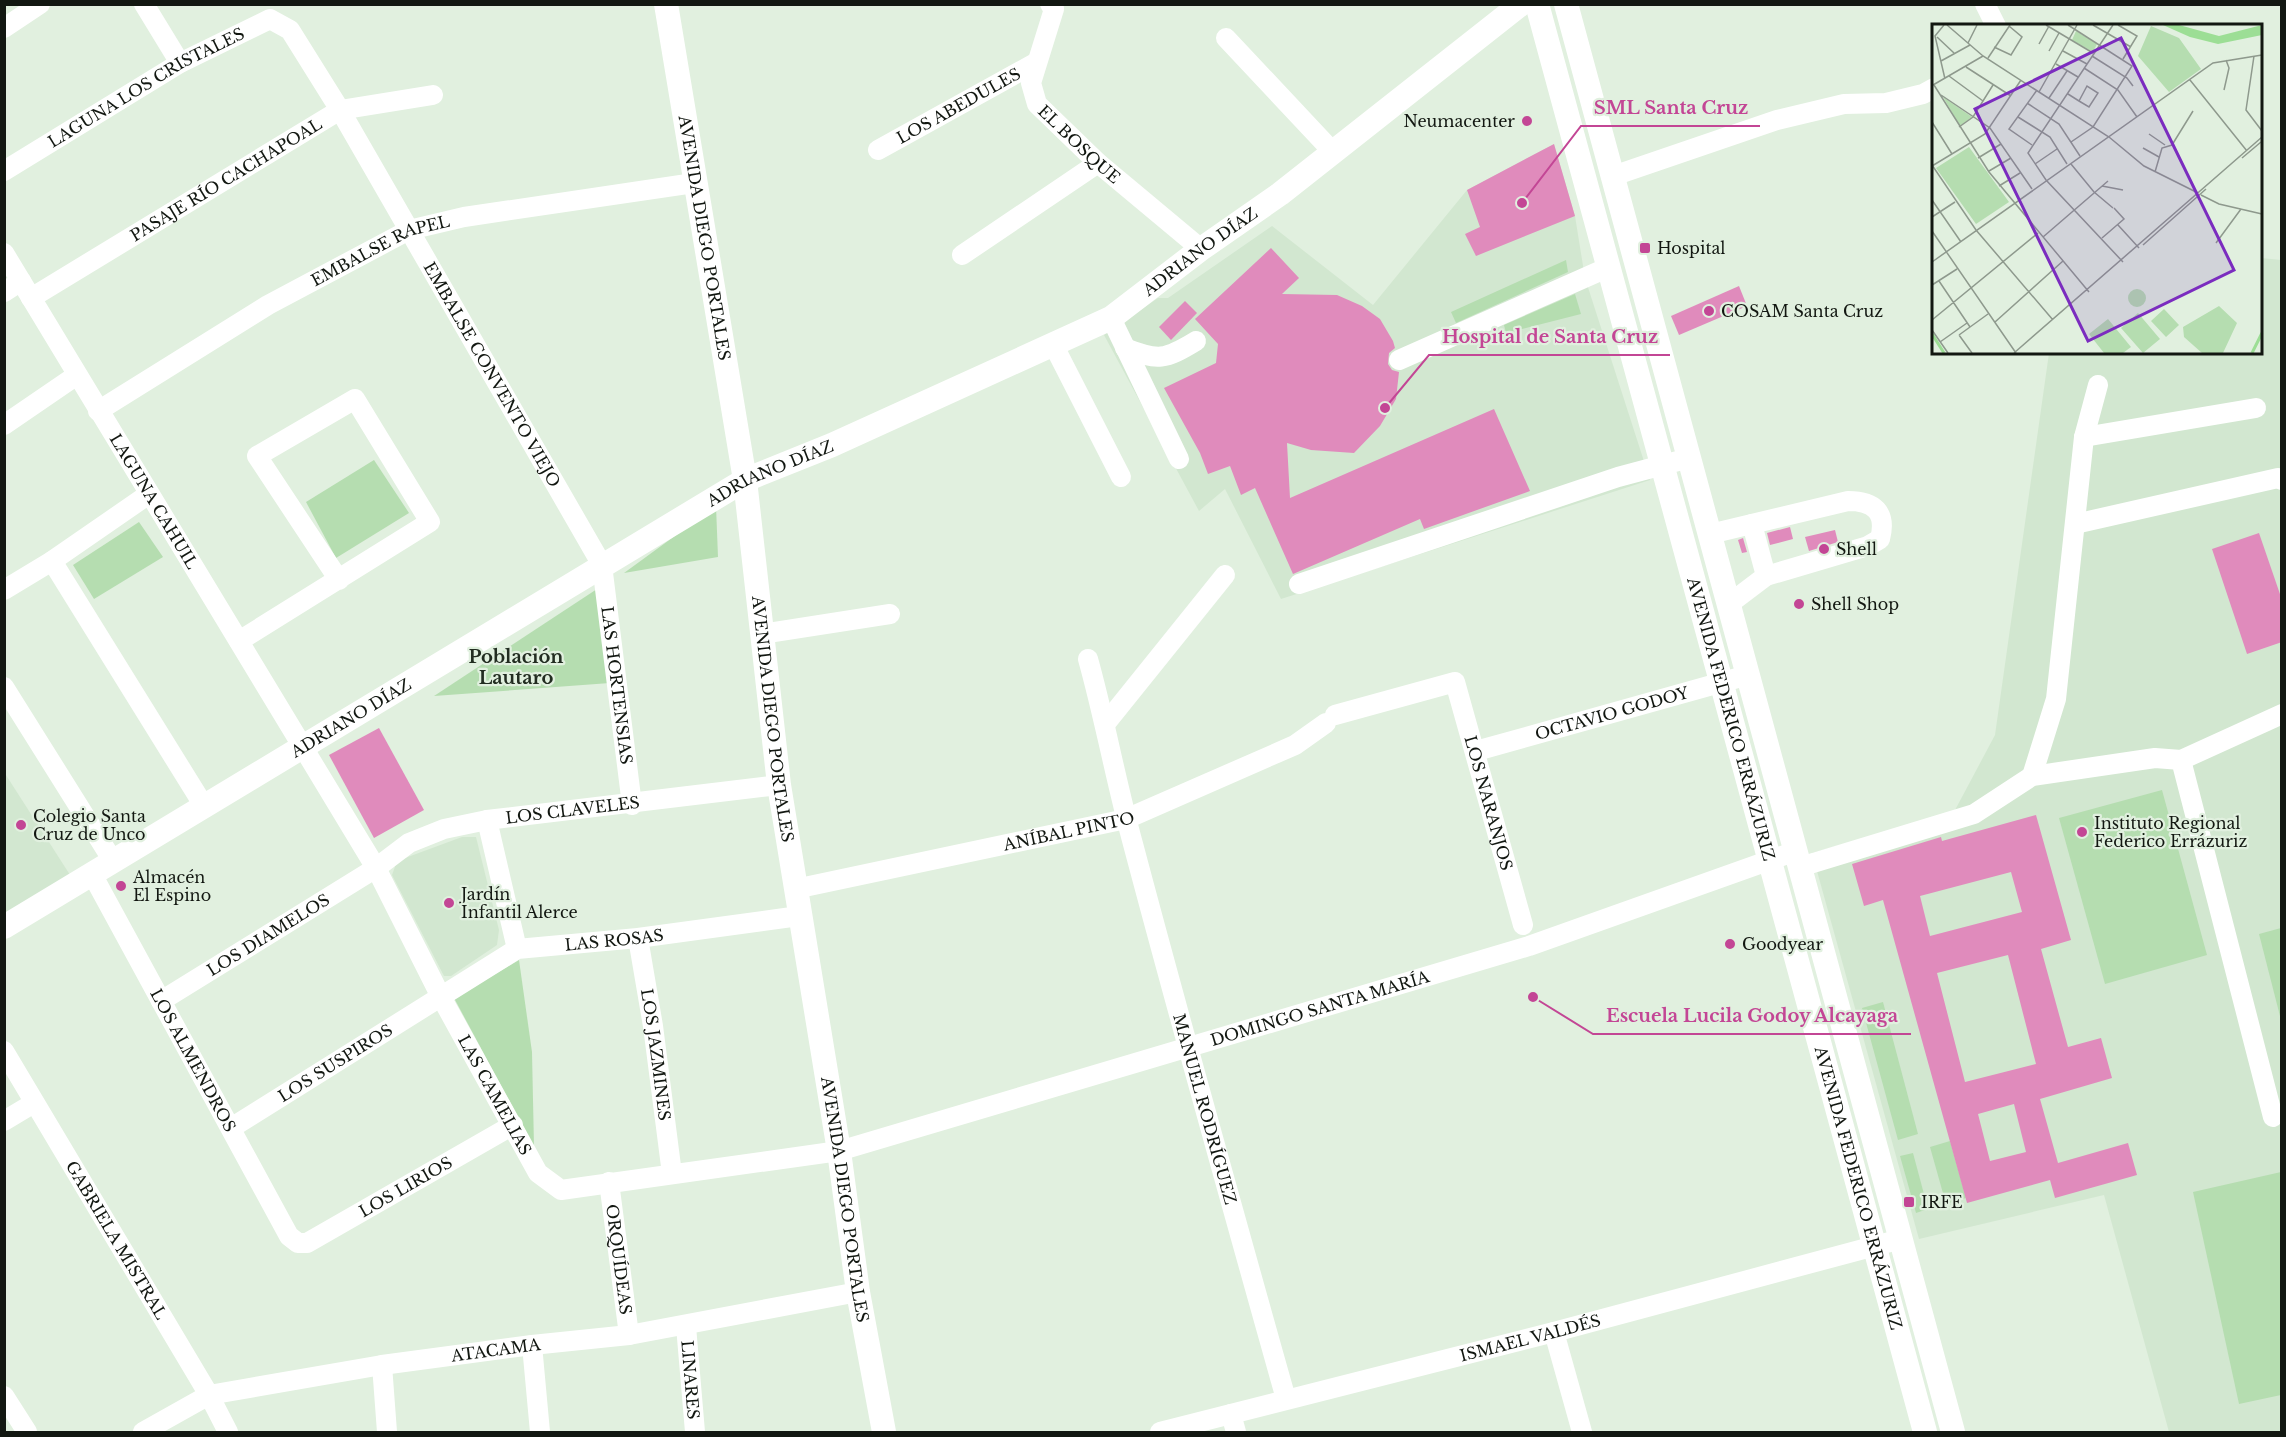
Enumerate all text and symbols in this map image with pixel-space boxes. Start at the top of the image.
street label: LAGUNA LOS CRISTALES [44,23,248,152]
inset map [1932,24,2262,354]
street label: LOS ABEDULES [893,63,1024,148]
callout: SML Santa Cruz [1581,90,1760,126]
text: SML Santa Cruz [1594,97,1748,119]
street label: EL BOSQUE [1034,101,1124,187]
place label: Neumacenter [1403,111,1515,131]
street label: PASAJE RÍO CACHAPOAL [126,113,326,245]
street label: AVENIDA DIEGO PORTALES [674,113,735,362]
marker: Neumacenter [1520,114,1534,128]
street label: ADRIANO DÍAZ [1138,203,1261,301]
street label: EMBALSE RAPEL [308,211,452,290]
place label: Hospital [1657,238,1726,258]
marker: Hospital [1638,241,1652,255]
street label: EMBALSE CONVENTO VIEJO [420,258,565,491]
place label: COSAM Santa Cruz [1721,301,1883,321]
marker: COSAM Santa Cruz [1702,304,1716,318]
callout: Hospital de Santa Cruz [1429,319,1670,355]
text: Hospital de Santa Cruz [1442,326,1658,348]
street label: LAGUNA CAHUIL [106,430,203,573]
street label: ADRIANO DÍAZ [702,436,836,511]
place label: Shell [1836,539,1877,559]
marker: Shell [1817,542,1831,556]
street label: AVENIDA FEDERICO ERRÁZURIZ [1683,574,1779,863]
street label: AVENIDA DIEGO PORTALES [748,594,798,843]
place label: Shell Shop [1811,594,1899,614]
marker: Shell Shop [1792,597,1806,611]
street label: LAS HORTENSIAS [597,605,637,765]
district label: Población Lautaro [469,646,563,689]
street label: ADRIANO DÍAZ [286,674,415,762]
street label: OCTAVIO GODOY [1533,682,1691,744]
street label: LOS NARANJOS [1460,733,1517,873]
street label: LOS CLAVELES [504,792,641,828]
place label: Colegio Santa Cruz de Unco [33,806,146,844]
street label: ANÍBAL PINTO [1001,806,1138,855]
place label: Instituto Regional Federico Errázuriz [2094,813,2247,851]
marker: Colegio Santa Cruz de Unco [14,818,28,832]
marker: Instituto Regional Federico Errázuriz [2075,825,2089,839]
place label: Almacén El Espino [132,867,211,905]
marker: Almacén El Espino [114,879,128,893]
place label: Jardín Infantil Alerce [459,884,578,922]
street label: LOS DIAMELOS [203,889,333,980]
marker: Jardín Infantil Alerce [442,896,456,910]
street label: LAS ROSAS [564,925,665,955]
place label: Goodyear [1742,934,1823,954]
marker: Goodyear [1723,937,1737,951]
street label: DOMINGO SANTA MARÍA [1208,966,1432,1050]
street label: LOS ALMENDROS [146,985,240,1135]
street label: LOS JAZMINES [637,987,675,1122]
callout: Escuela Lucila Godoy Alcayaga [1593,998,1911,1034]
text: Escuela Lucila Godoy Alcayaga [1606,1005,1899,1027]
street label: MANUEL RODRÍGUEZ [1169,1011,1241,1207]
street label: LOS SUSPIROS [274,1019,396,1106]
street label: LAS CAMELIAS [454,1031,536,1158]
street label: AVENIDA FEDERICO ERRÁZURIZ [1810,1043,1907,1332]
street label: AVENIDA DIEGO PORTALES [817,1074,873,1324]
street label: LOS LIRIOS [355,1152,456,1221]
street label: GABRIELA MISTRAL [62,1157,172,1323]
place label: IRFE [1921,1192,1963,1212]
marker: IRFE [1902,1195,1916,1209]
street label: ORQUÍDEAS [602,1203,636,1316]
street label: ISMAEL VALDÉS [1458,1310,1603,1366]
street label: ATACAMA [449,1334,542,1366]
street label: LINARES [677,1339,704,1420]

